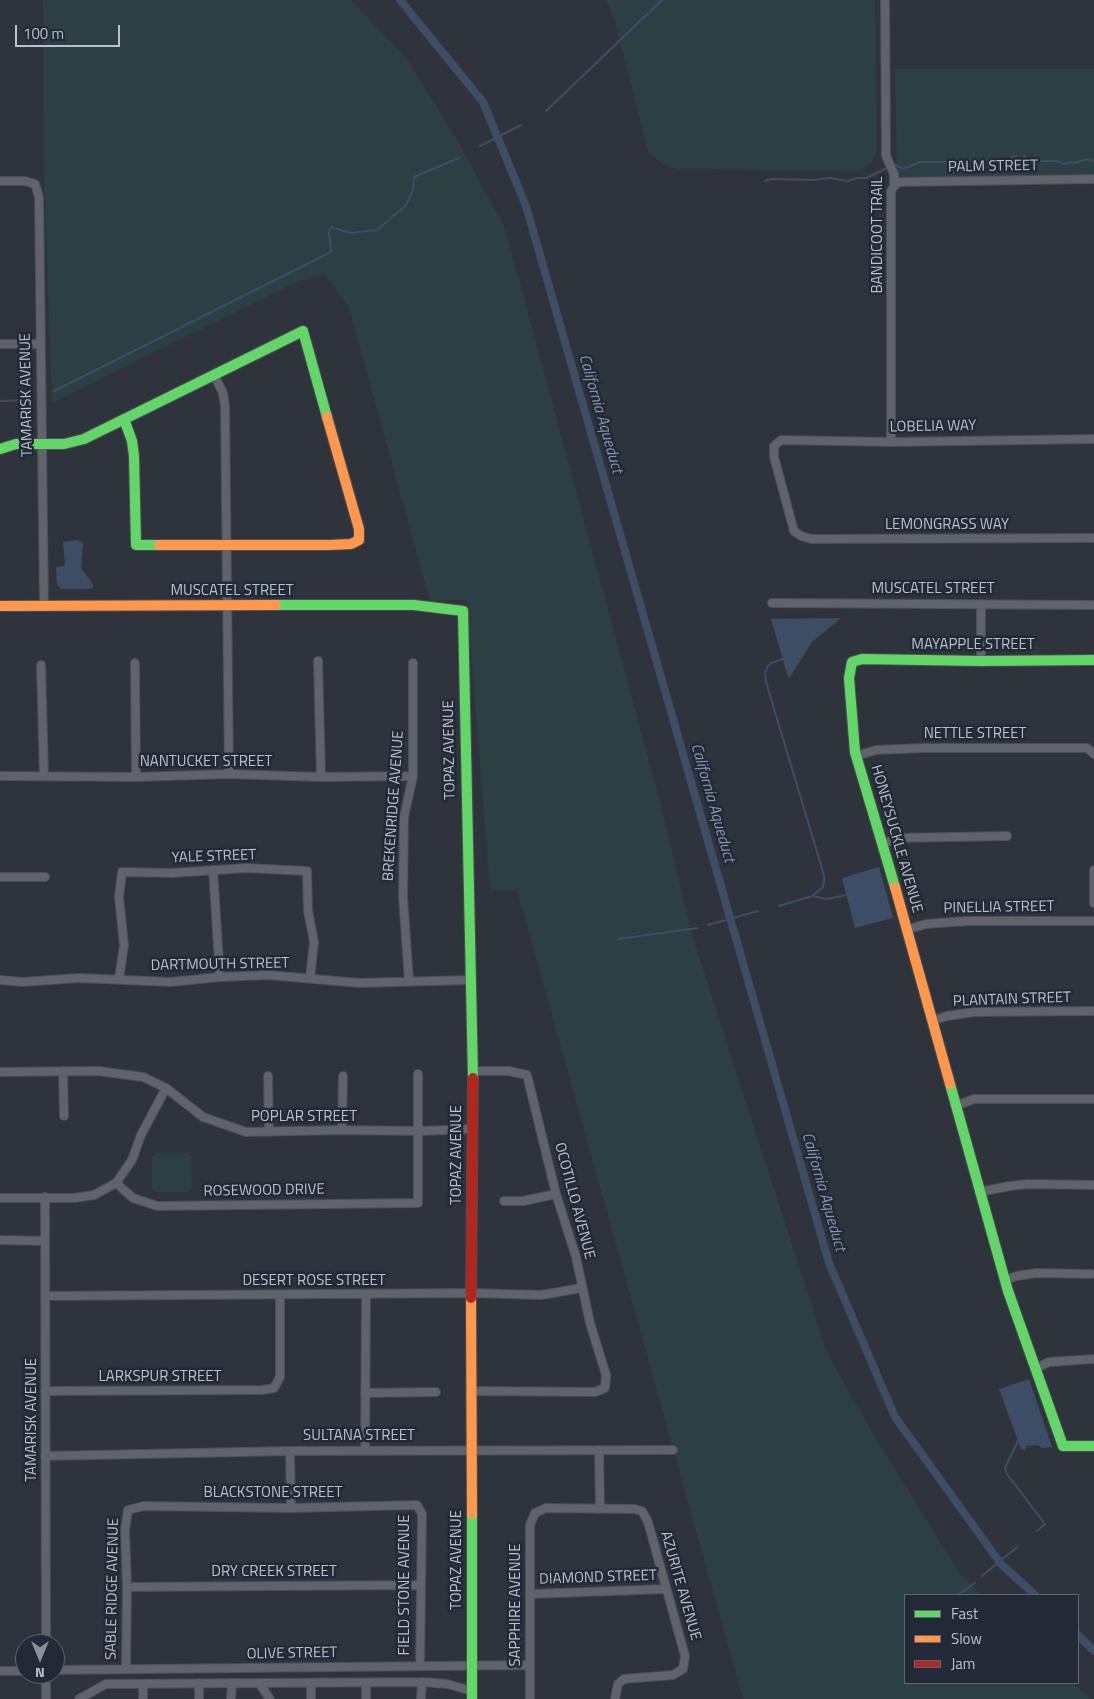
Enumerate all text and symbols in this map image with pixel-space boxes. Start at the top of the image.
scale bar [18,15,122,47]
text: 100 m [23,22,64,45]
street label: PALM STREET [948,157,1038,177]
street label: BANDICOOT TRAIL [869,176,887,294]
street label: TAMARISK AVENUE [17,333,37,457]
water label: California Aqueduct [574,352,626,476]
street label: LOBELIA WAY [890,417,976,437]
street label: LEMONGRASS WAY [885,516,1009,534]
street label: MUSCATEL STREET [871,580,995,598]
street label: MUSCATEL STREET [170,582,294,600]
street label: MAYAPPLE STREET [911,636,1035,654]
street label: TOPAZ AVENUE [440,700,460,800]
street label: NETTLE STREET [924,725,1026,743]
street label: BREKENRIDGE AVENUE [380,730,408,882]
water label: California Aqueduct [686,741,738,865]
street label: NANTUCKET STREET [140,753,272,771]
street label: HONEYSUCKLE AVENUE [866,763,926,915]
street label: YALE STREET [171,847,257,867]
street label: PINELLIA STREET [943,898,1055,918]
street label: DARTMOUTH STREET [151,955,289,975]
street label: PLANTAIN STREET [953,989,1071,1011]
street label: TOPAZ AVENUE [448,1105,466,1205]
street label: POPLAR STREET [251,1108,357,1126]
water label: California Aqueduct [797,1130,849,1254]
street label: OCOTILLO AVENUE [550,1141,598,1261]
street label: ROSEWOOD DRIVE [203,1181,325,1201]
street label: DESERT ROSE STREET [242,1272,386,1290]
street label: TAMARISK AVENUE [23,1358,41,1482]
street label: LARKSPUR STREET [99,1368,221,1386]
street label: SULTANA STREET [303,1427,415,1445]
street label: BLACKSTONE STREET [204,1484,342,1502]
street label: TOPAZ AVENUE [448,1510,466,1610]
street label: FIELD STONE AVENUE [396,1514,414,1656]
street label: SABLE RIDGE AVENUE [103,1518,123,1660]
street label: AZURITE AVENUE [656,1529,704,1643]
street label: SAPPHIRE AVENUE [507,1544,525,1666]
street label: DRY CREEK STREET [211,1563,337,1581]
street label: DIAMOND STREET [539,1567,657,1589]
legend [904,1594,1079,1684]
text: Fast [951,1602,978,1625]
text: Slow [951,1627,982,1650]
north arrow [15,1634,65,1684]
street label: OLIVE STREET [246,1644,338,1664]
text: Jam [951,1652,975,1675]
text: N [35,1663,45,1684]

